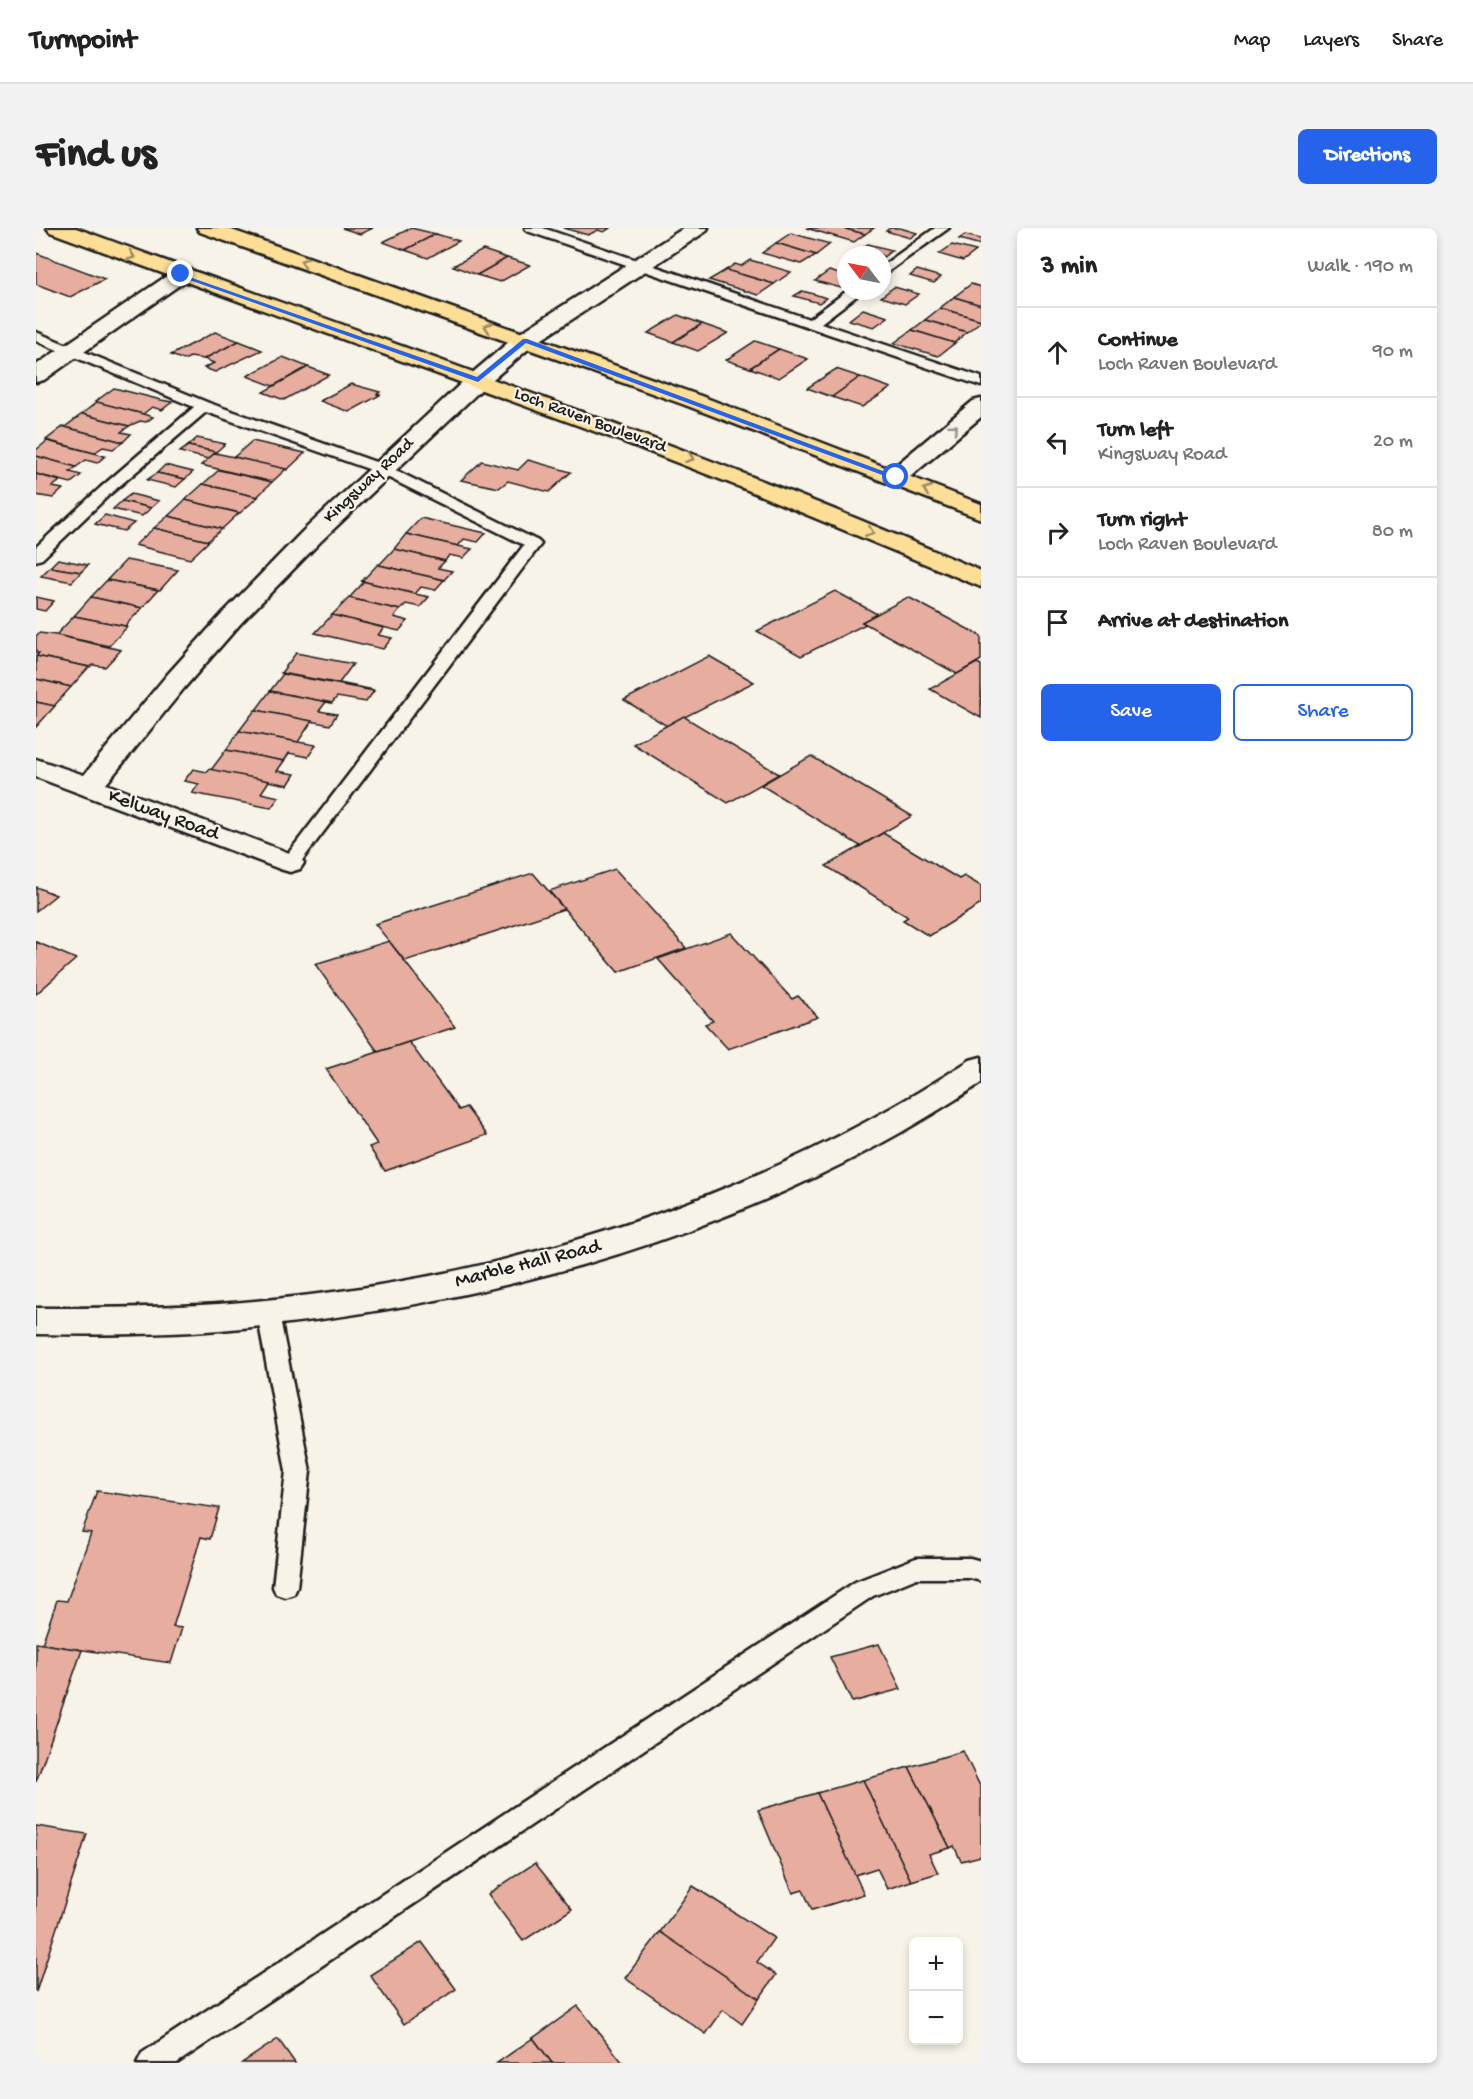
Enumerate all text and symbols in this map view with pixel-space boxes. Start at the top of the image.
text: Turnpoint [30,25,136,58]
text: Map [1234,29,1270,54]
text: Layers [1303,29,1359,54]
text: Share [1392,29,1443,54]
button: Directions [1298,129,1437,184]
text: Find us [36,132,156,181]
north arrow [837,246,891,300]
one-way arrow [125,249,136,261]
text: 3 min [1041,252,1097,283]
text: Walk · 190 m [1307,256,1413,279]
one-way arrow [299,257,310,270]
route end [167,260,193,286]
one-way arrow [483,322,494,335]
text: Continue [1098,328,1178,354]
icon: ahead [1041,336,1074,369]
text: 90 m [1373,341,1413,364]
text: Loch Raven Boulevard [1098,354,1276,377]
street label: Loch Raven Boulevard [511,384,670,459]
text: Turn left [1098,418,1172,444]
one-way arrow [948,424,959,435]
icon: left [1041,426,1074,459]
text: 20 m [1373,431,1413,454]
street label: Kingsway Road [320,433,419,528]
text: Kingsway Road [1098,444,1226,467]
one-way arrow [684,451,694,464]
route start [882,463,908,489]
one-way arrow [922,485,933,497]
text: Turn right [1098,508,1186,534]
icon: right [1041,516,1074,549]
text: 80 m [1372,521,1413,544]
one-way arrow [864,525,875,537]
text: Loch Raven Boulevard [1098,534,1276,557]
icon: arrive [1041,606,1074,639]
text: Arrive at destination [1098,609,1288,635]
button: Save [1041,684,1221,741]
button: Share [1233,684,1413,741]
street label: Kelway Road [104,784,223,848]
street label: Marble Hall Road [453,1234,605,1295]
map controls [909,1937,963,2045]
button: + [909,1937,963,1991]
button: − [909,1991,963,2045]

